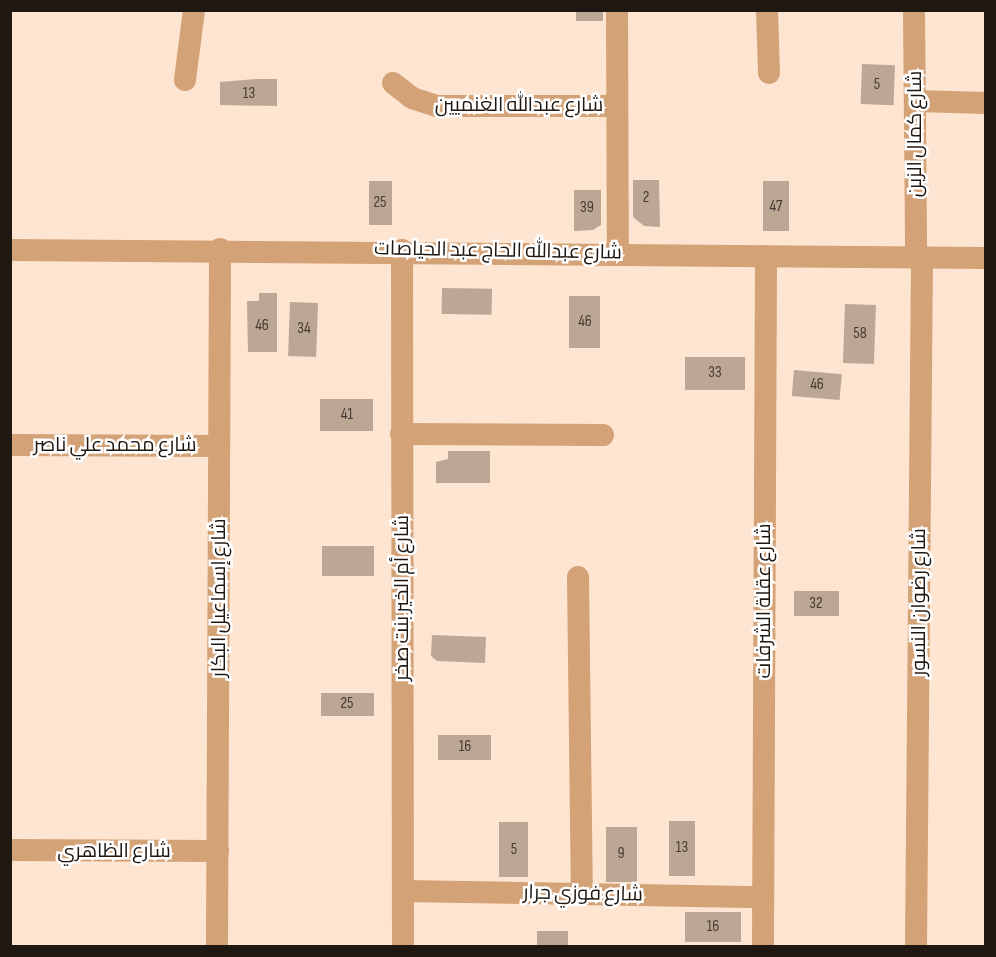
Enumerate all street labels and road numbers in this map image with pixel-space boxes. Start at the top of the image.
street label: شارع كمال الزبن [903,71,927,197]
street label: شارع عبدالله الغنميين [435,93,603,117]
street label: شارع عبدالله الحاج عبد الحياصات [374,237,622,265]
street label: شارع محمد علي ناصر [33,433,197,457]
street label: شارع أم الخير بنت صخر [390,515,414,681]
street label: شارع إسماعيل البكار [207,518,231,678]
street label: شارع عقلة الشرفات [752,524,776,678]
street label: شارع رضوان النسور [907,528,931,676]
street label: شارع الظاهري [57,839,171,863]
street label: شارع فوزي جرار [523,881,643,907]

